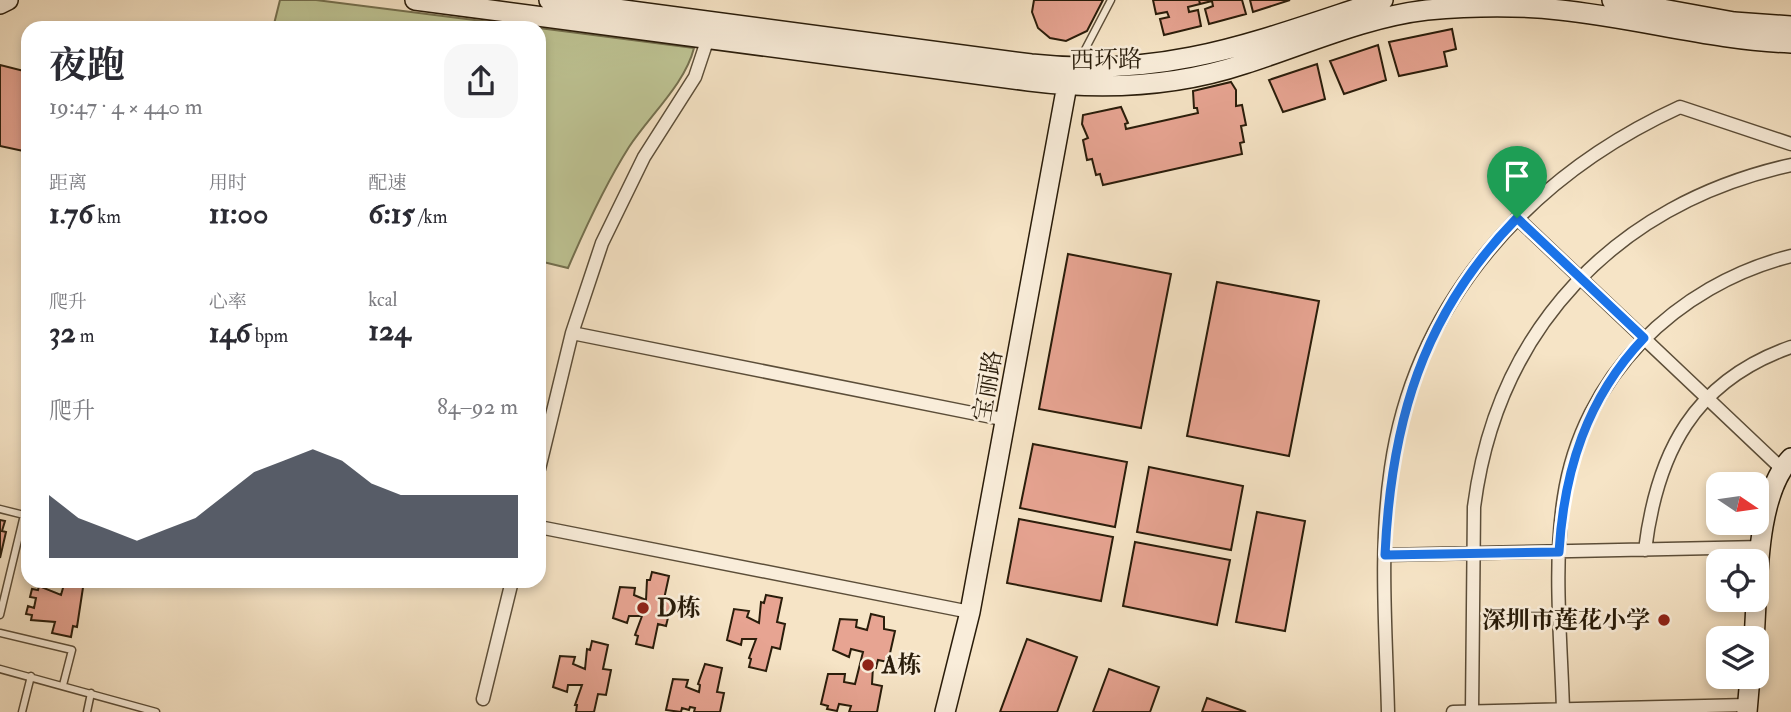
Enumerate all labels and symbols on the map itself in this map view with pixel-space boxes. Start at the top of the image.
street label: 西环路 [1070,44,1142,76]
pin [1487,146,1547,218]
street label: 宝丽路 [966,348,1010,424]
north arrow [1706,472,1769,536]
place label: D栋 [657,593,701,624]
marker: D栋 [635,600,651,616]
place label: 深圳市莲花小学 [1482,605,1650,636]
marker: 深圳市莲花小学 [1656,612,1672,628]
place label: A栋 [881,650,921,681]
marker: A栋 [860,657,876,673]

